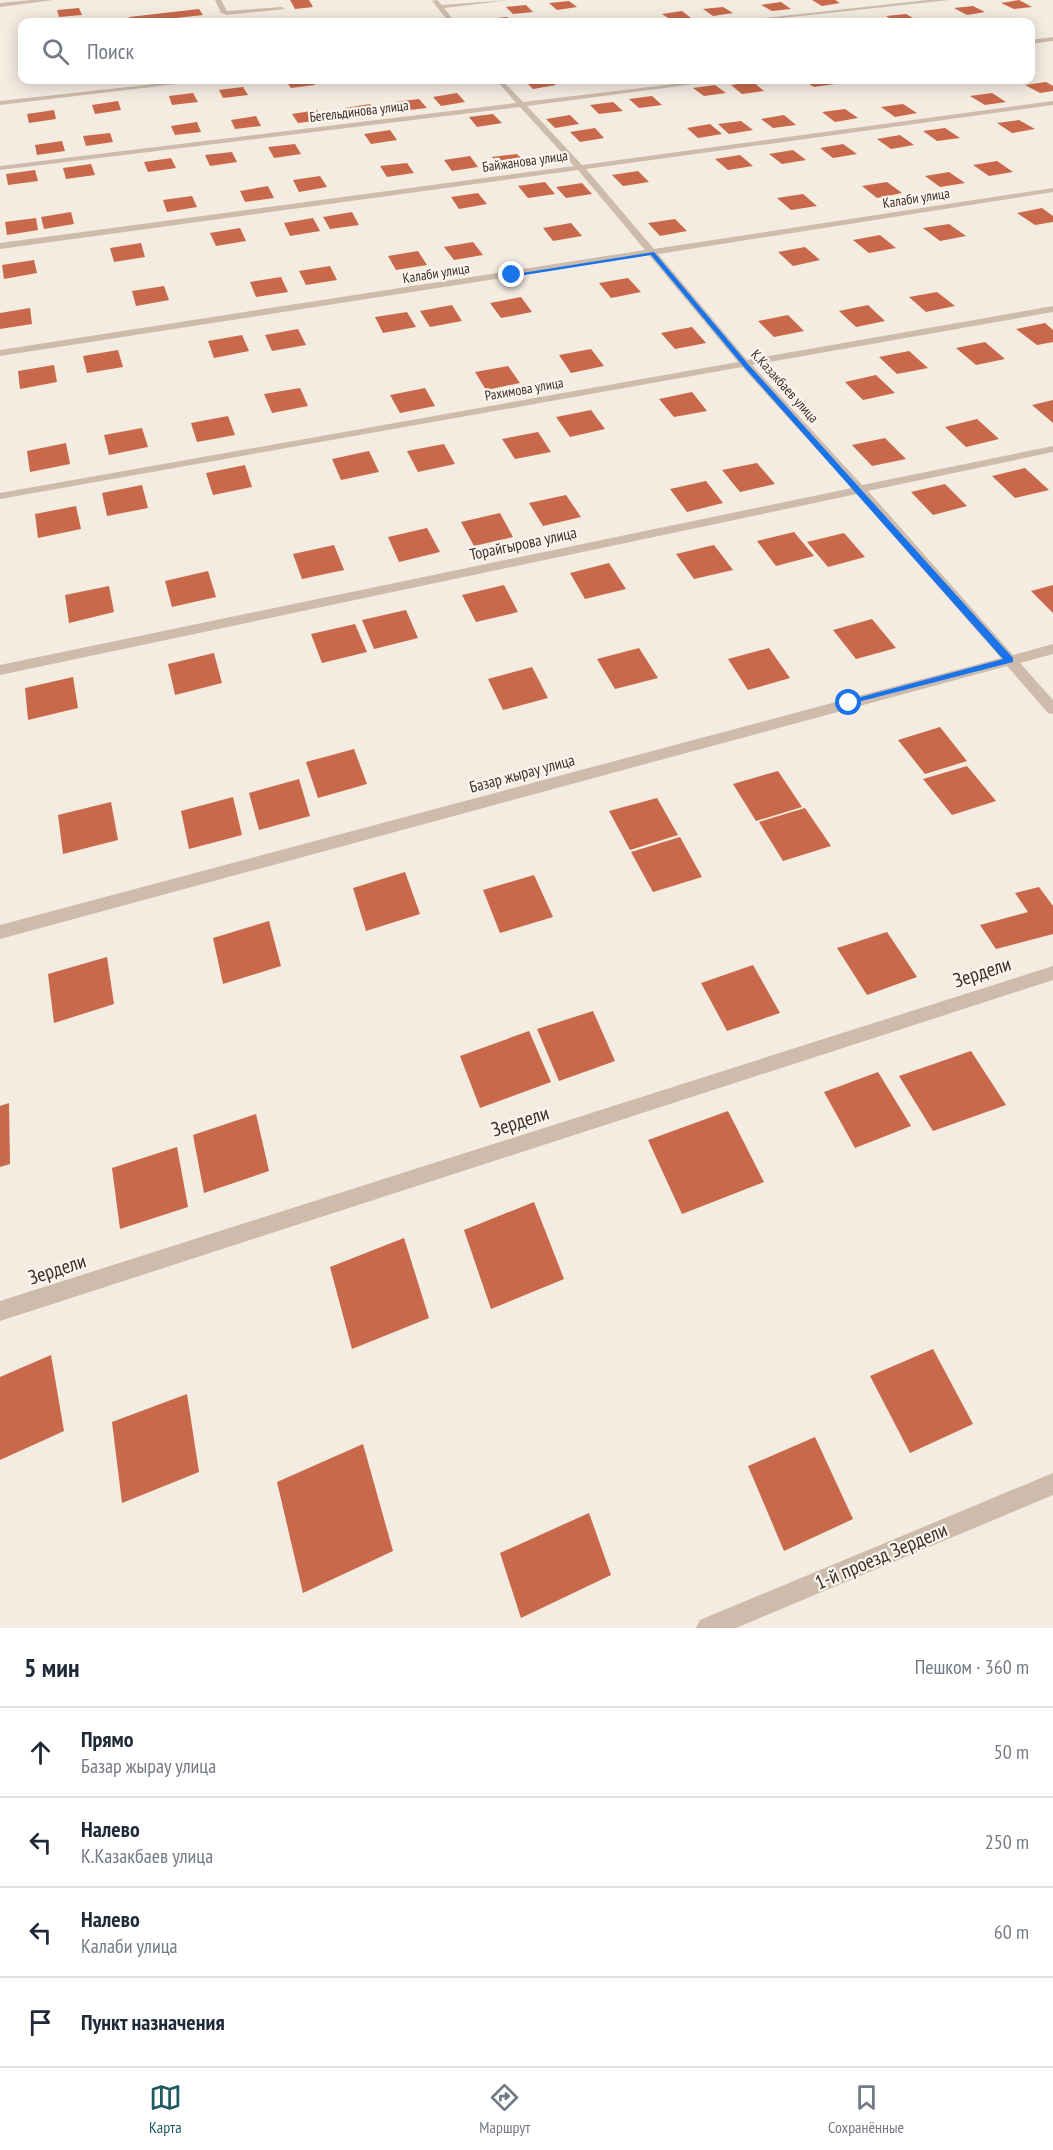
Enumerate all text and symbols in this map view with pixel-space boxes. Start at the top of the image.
search box [18,18,1035,84]
icon: search [39,35,72,68]
text: Поиск [87,37,134,65]
street label: Бегельдинова улица [308,96,410,126]
street label: Байжанова улица [481,146,569,176]
street label: Калаби улица [881,184,951,212]
street label: Калаби улица [401,259,471,287]
route end [498,261,524,287]
street label: К.Казакбаев улица [747,346,823,426]
street label: Рахимова улица [483,373,565,405]
street label: Торайгырова улица [468,522,578,564]
route start [835,689,861,715]
street label: Базар жырау улица [467,749,577,797]
street label: Зердели [950,950,1014,994]
street label: Зердели [488,1099,552,1143]
street label: Зердели [25,1247,89,1291]
street label: 1-й проезд Зердели [811,1516,951,1596]
text: 5 мин [24,1651,79,1684]
text: Пешком · 360 m [915,1654,1029,1680]
text: Прямо [81,1725,134,1753]
icon: ahead [24,1736,57,1769]
text: 50 m [994,1739,1029,1765]
text: Базар жырау улица [81,1753,216,1779]
text: Налево [81,1815,140,1843]
icon: left [24,1826,57,1859]
text: 250 m [985,1829,1029,1855]
text: К.Казакбаев улица [81,1843,213,1869]
text: Налево [81,1905,140,1933]
icon: left [24,1916,57,1949]
text: 60 m [994,1919,1029,1945]
text: Калаби улица [81,1933,178,1959]
icon: arrive [24,2006,57,2039]
text: Пункт назначения [81,2008,225,2036]
tab: Карта [149,2081,182,2137]
tab: Маршрут [479,2081,530,2137]
tab: Сохранённые [828,2081,904,2137]

